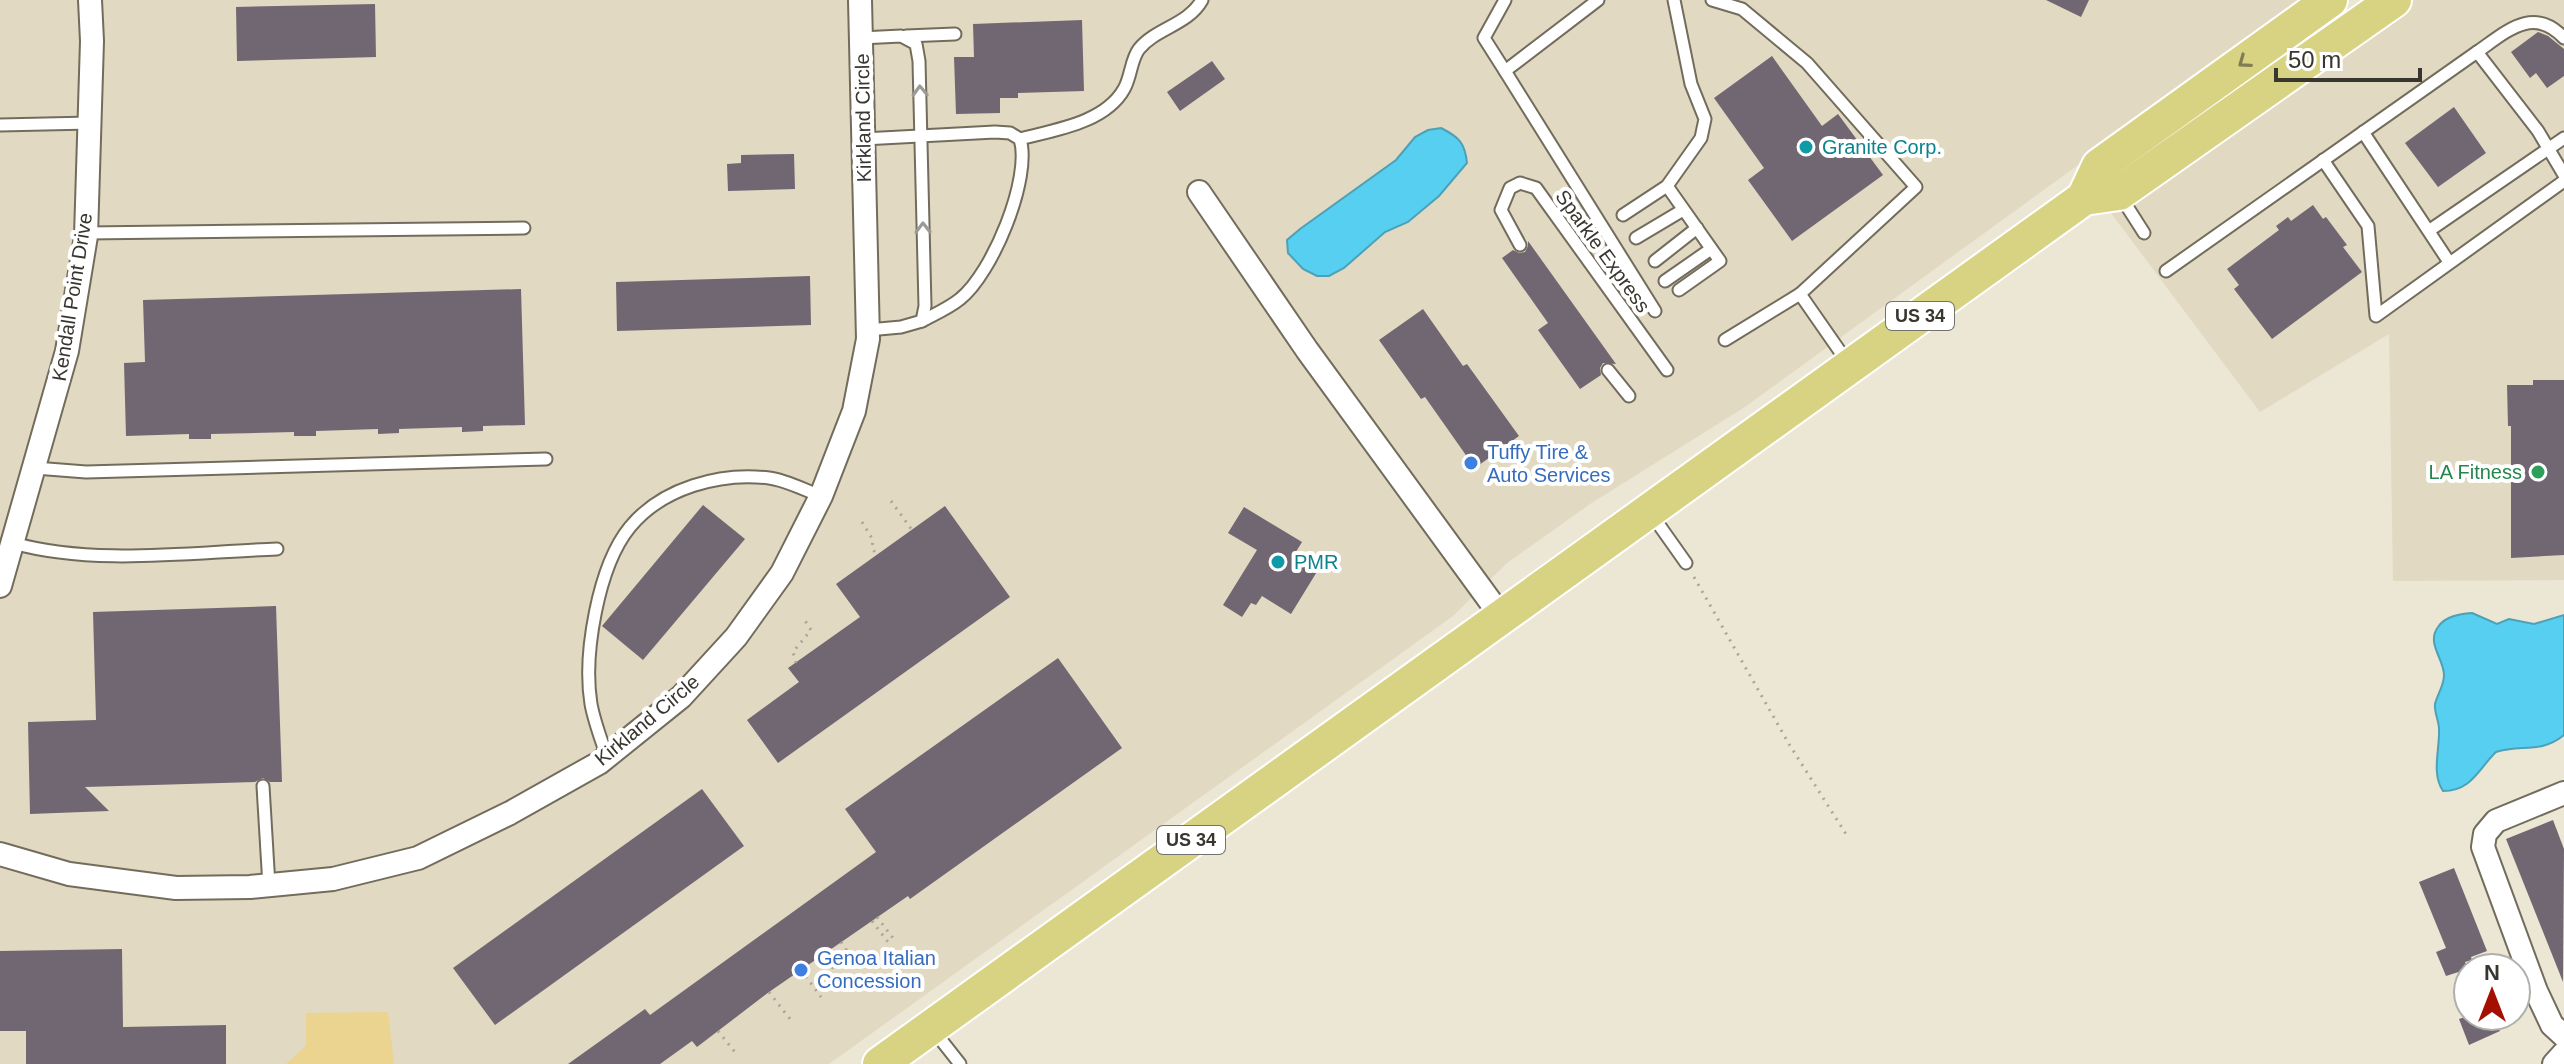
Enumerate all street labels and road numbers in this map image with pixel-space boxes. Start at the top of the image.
street label: Kirkland Circle [851,53,875,183]
street label: Sparkle Express [1551,186,1655,316]
street label: Kendall Point Drive [48,211,96,383]
road number: US 34 [1886,302,1954,330]
street label: Kirkland Circle [591,670,703,770]
road number: US 34 [1157,826,1225,854]

